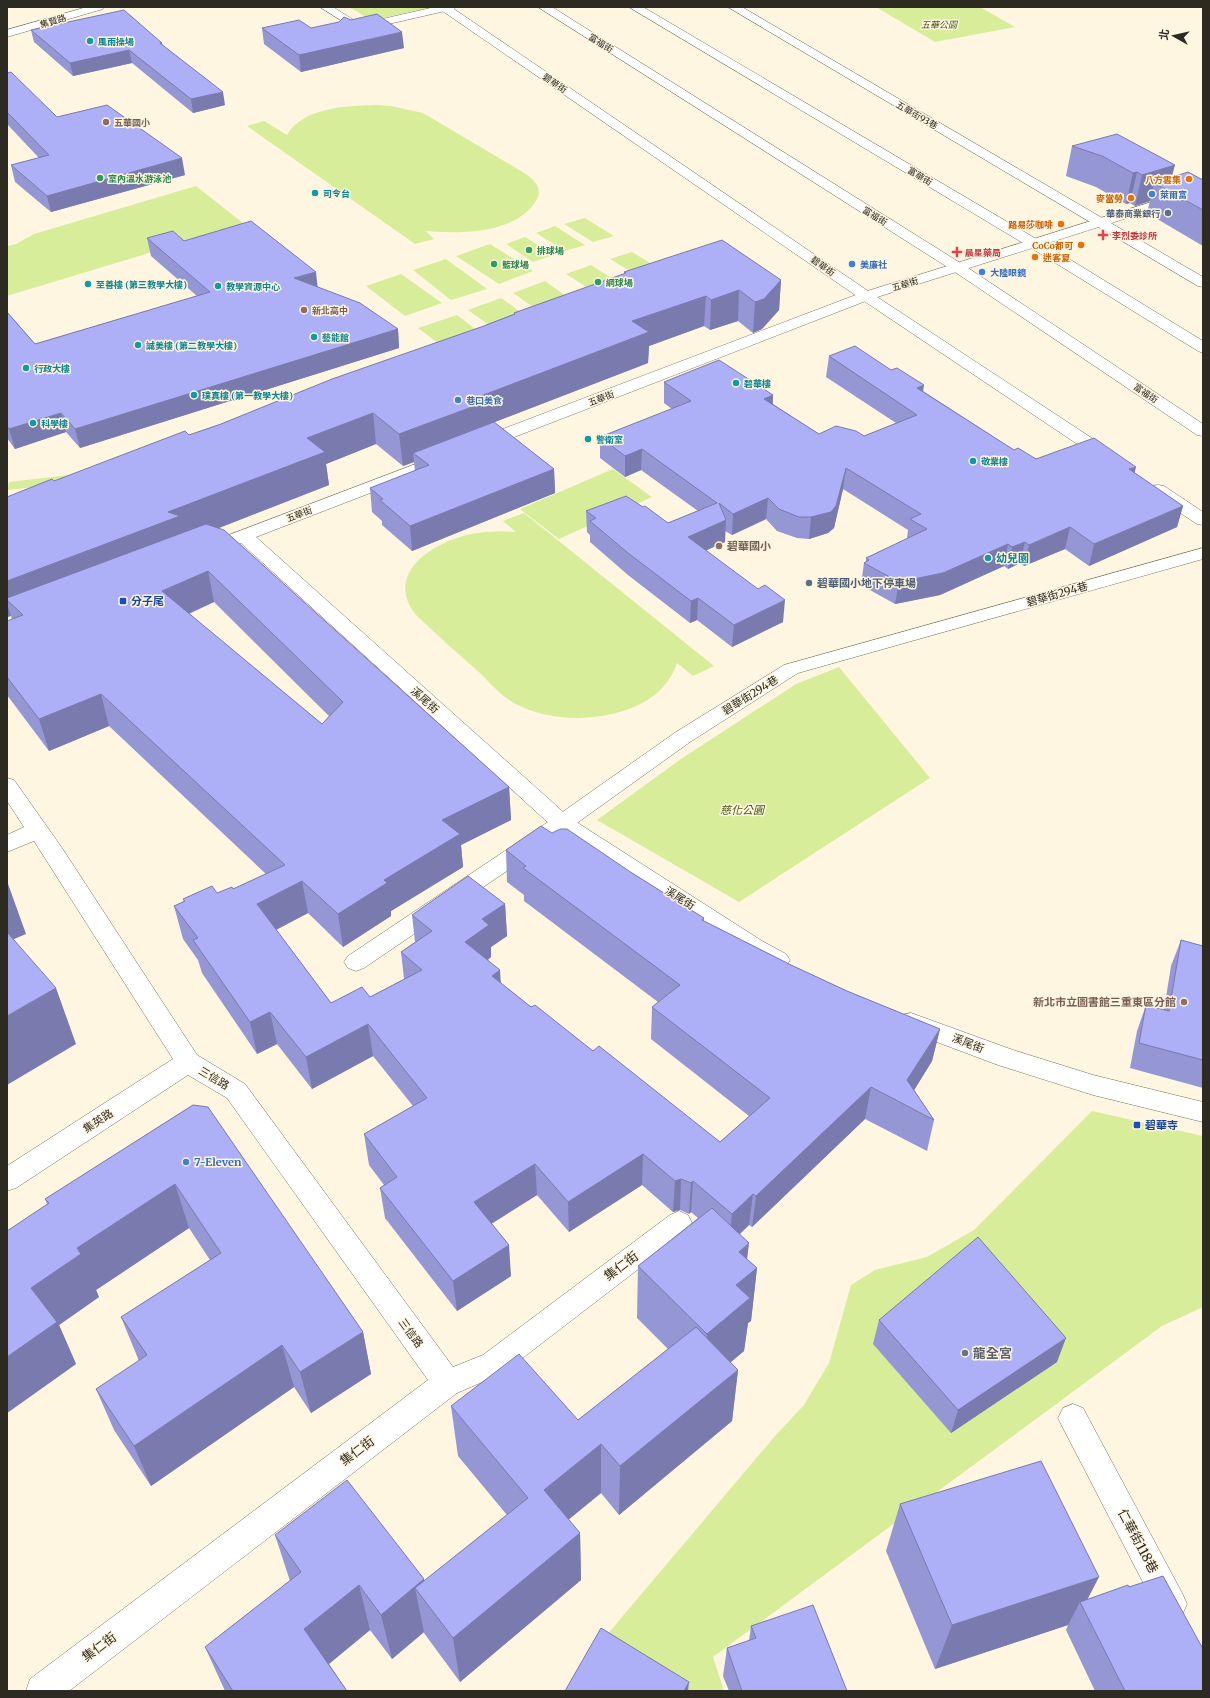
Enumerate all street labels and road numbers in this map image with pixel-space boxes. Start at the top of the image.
street label: 集賢路 [38,12,68,30]
street label: 富福街 [587,31,615,55]
street label: 碧華街 [541,71,569,95]
street label: 五華街93巷 [894,99,940,131]
street label: 富華街 [906,164,934,188]
street label: 富福街 [861,204,889,228]
street label: 碧華街 [809,254,837,278]
street label: 五華街 [890,275,920,293]
street label: 富福街 [1132,381,1160,405]
street label: 五華街 [586,388,616,408]
street label: 五華街 [284,504,314,524]
street label: 碧華街294巷 [1025,579,1089,609]
street label: 碧華街294巷 [719,672,781,718]
street label: 溪尾街 [408,684,442,716]
street label: 溪尾街 [662,883,698,913]
street label: 溪尾街 [950,1031,986,1055]
street label: 三信路 [196,1064,232,1092]
street label: 集英路 [80,1106,116,1136]
street label: 集仁街 [600,1247,642,1285]
street label: 三信路 [396,1316,426,1350]
street label: 集仁街 [336,1432,378,1470]
street label: 仁華街118巷 [1114,1506,1162,1576]
street label: 集仁街 [78,1628,120,1666]

